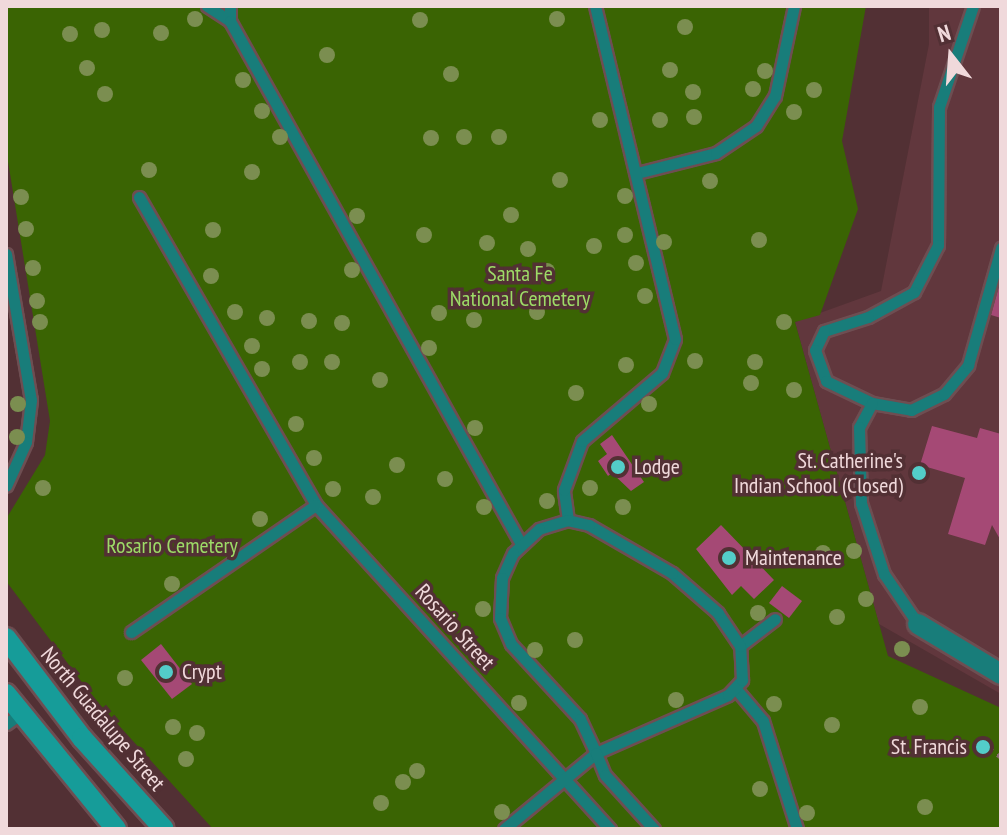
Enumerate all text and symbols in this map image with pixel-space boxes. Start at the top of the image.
north arrow [911,16,991,96]
text: N [934,18,954,48]
park label: Santa Fe National Cemetery [450,260,590,312]
place label: St. Catherine's Indian School (Closed) [734,447,903,498]
place label: Lodge [634,454,680,480]
marker: Lodge [609,458,627,476]
marker: St. Catherine's Indian School (Closed) [910,464,928,482]
park label: Rosario Cemetery [106,533,238,559]
place label: Maintenance [745,545,842,571]
marker: Maintenance [720,549,738,567]
street label: Rosario Street [410,579,500,675]
street label: North Guadalupe Street [35,642,171,796]
place label: Crypt [182,659,222,685]
marker: Crypt [157,663,175,681]
place label: St. Francis [889,734,967,760]
marker: St. Francis [974,738,992,756]

